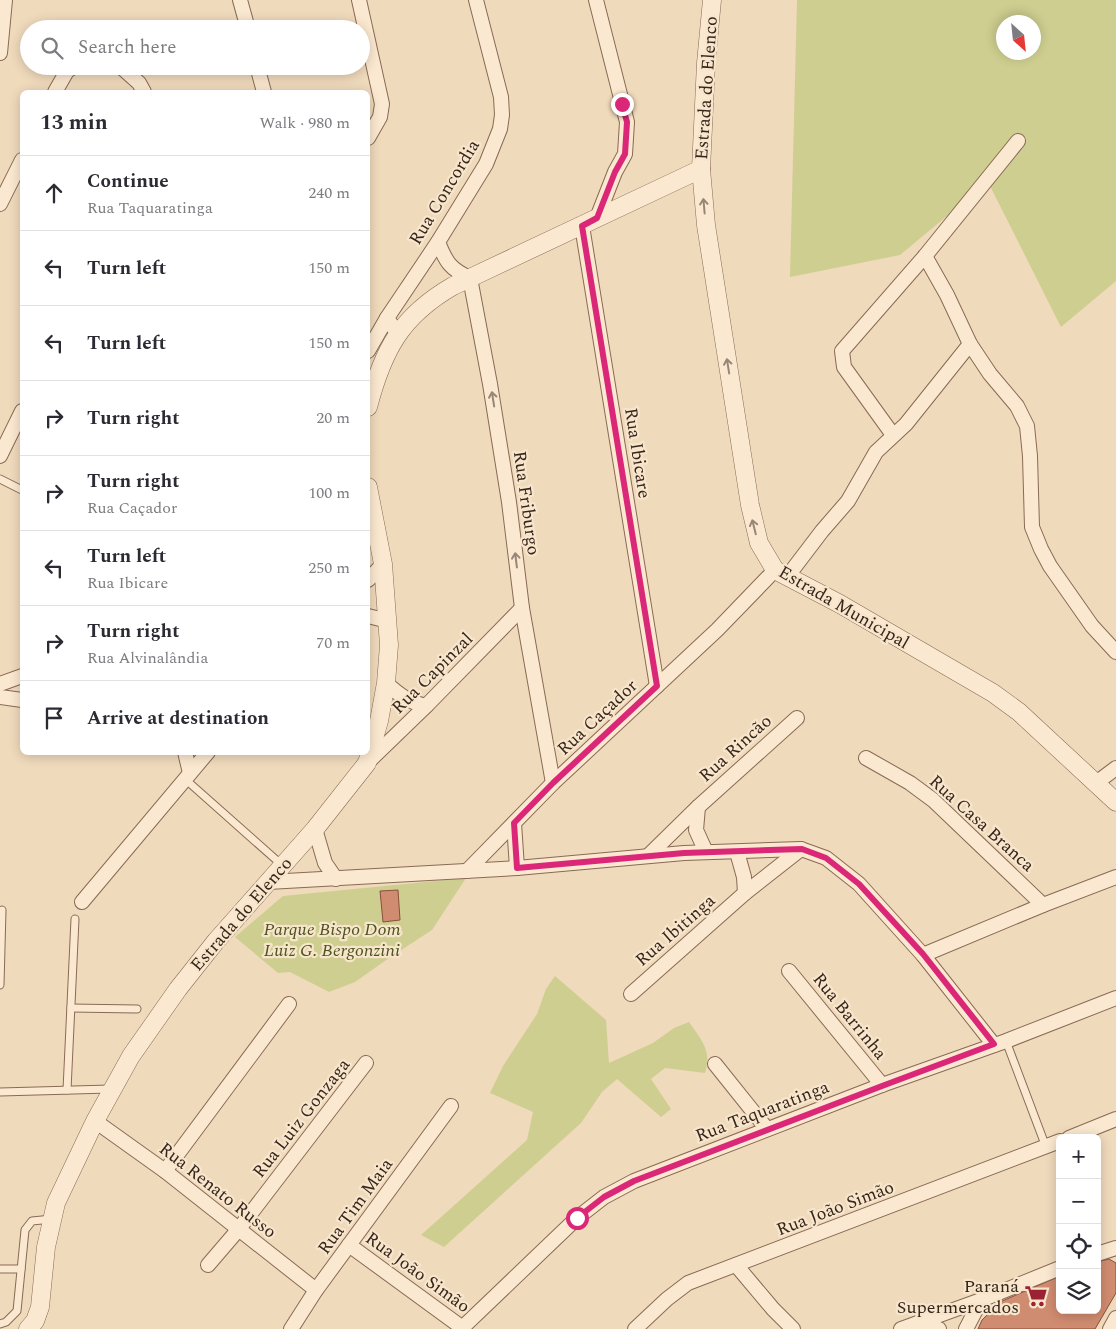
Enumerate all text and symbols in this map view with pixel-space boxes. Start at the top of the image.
street label: Estrada do Elenco [688,15,725,161]
north arrow [996,15,1041,60]
search box [20,20,370,75]
text: Search here [78,33,177,62]
icon: search [38,34,66,62]
route end [611,93,634,116]
text: 13 min [40,107,108,139]
text: Walk · 980 m [259,111,350,135]
street label: Rua Concordia [402,134,487,250]
text: Continue [87,167,169,196]
icon: ahead [40,179,68,207]
text: 240 m [308,181,350,205]
text: Rua Taquaratinga [87,196,213,220]
one-way arrow [699,198,709,214]
icon: left [40,254,68,282]
text: Turn left [87,254,166,283]
text: 150 m [308,256,350,280]
icon: left [40,329,68,357]
text: Turn left [87,329,166,358]
text: 150 m [308,331,350,355]
one-way arrow [723,359,733,375]
one-way arrow [487,392,497,408]
icon: right [40,404,68,432]
text: Turn right [87,404,180,433]
text: 20 m [316,406,350,430]
street label: Rua Ibicare [617,406,658,500]
street label: Rua Friburgo [506,449,547,557]
text: Turn right [87,467,180,496]
icon: right [40,479,68,507]
text: 100 m [308,481,350,505]
text: Rua Caçador [87,496,177,520]
one-way arrow [749,519,758,535]
text: Turn left [87,542,166,571]
one-way arrow [511,552,521,568]
icon: left [40,554,68,582]
text: 250 m [308,556,350,580]
street label: Estrada Municipal [773,559,914,656]
text: Rua Ibicare [87,571,168,595]
text: Turn right [87,617,180,646]
street label: Rua Capinzal [385,626,479,720]
icon: right [40,629,68,657]
text: 70 m [316,631,350,655]
text: Rua Alvinalândia [87,646,208,670]
street label: Rua Caçador [551,673,644,762]
icon: arrive [40,704,68,732]
text: Arrive at destination [87,704,269,733]
street label: Rua Rincão [693,708,778,789]
street label: Rua Casa Branca [923,768,1041,878]
street label: Estrada do Elenco [184,851,299,978]
street label: Rua Ibitinga [629,888,722,973]
park label: Parque Bispo Dom Luiz G. Bergonzini [263,916,401,964]
street label: Rua Barrinha [806,967,893,1066]
street label: Rua Luiz Gonzaga [246,1053,357,1184]
street label: Rua Taquaratinga [691,1073,833,1149]
map controls [1056,1134,1101,1314]
button: + [1056,1134,1101,1179]
street label: Rua Renato Russo [153,1136,282,1245]
street label: Rua Tim Maia [311,1152,400,1260]
street label: Rua João Simão [773,1174,898,1243]
button: − [1056,1179,1101,1224]
route start [566,1207,589,1230]
button: locate [1056,1224,1101,1269]
street label: Rua João Simão [360,1225,476,1320]
button: layers [1056,1269,1101,1314]
place label: Paraná Supermercados [897,1273,1019,1321]
supermarket icon: Paraná Supermercados [1023,1283,1049,1309]

